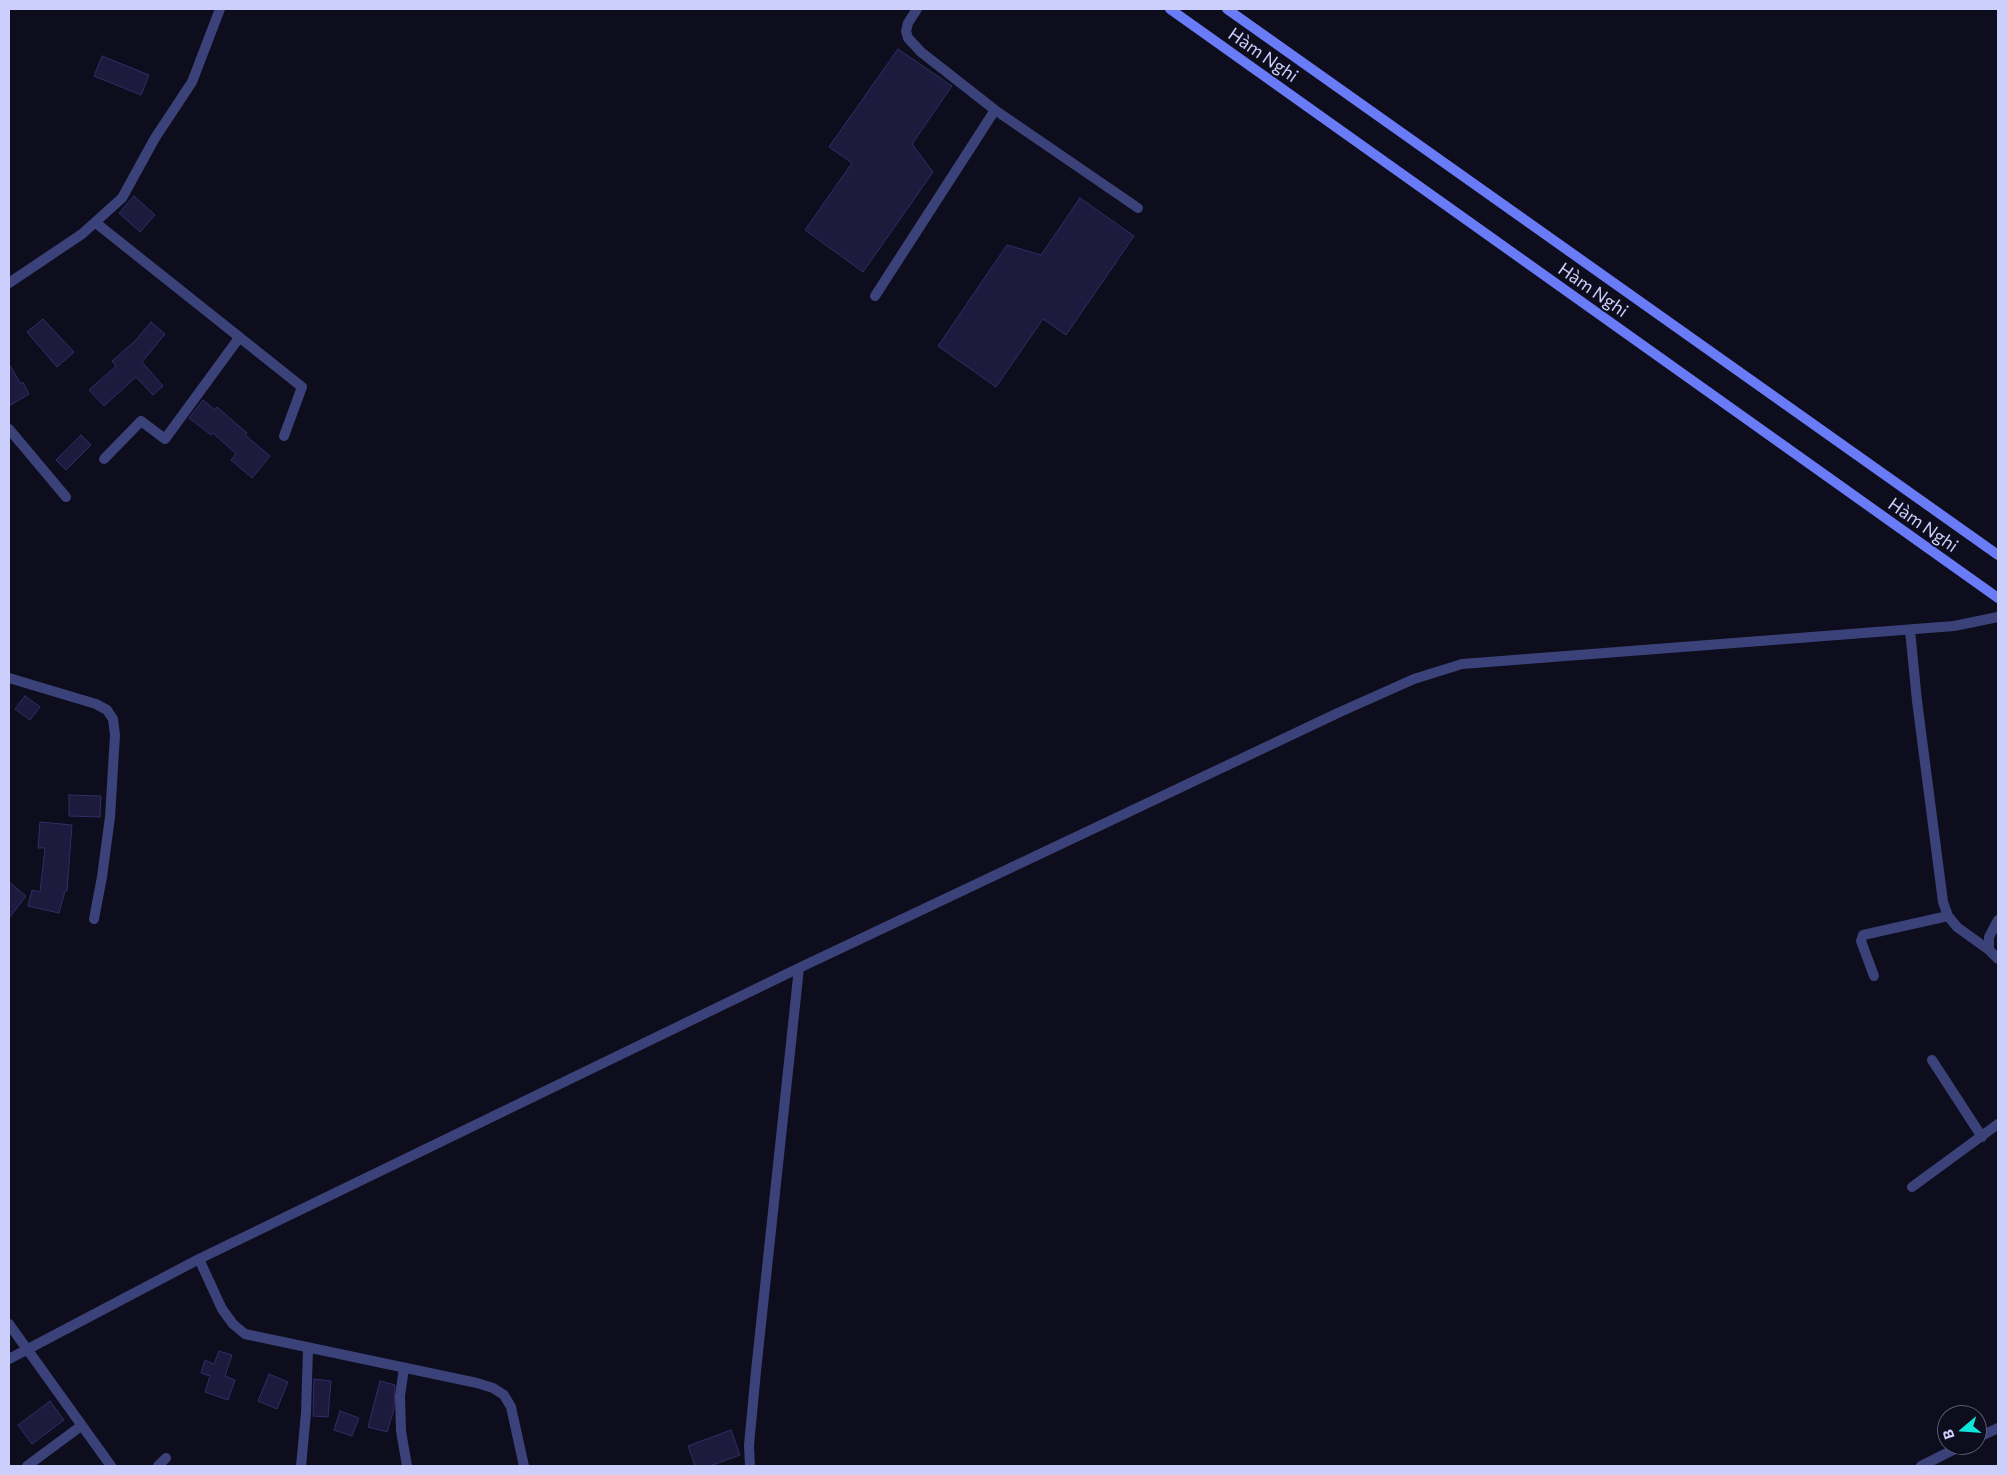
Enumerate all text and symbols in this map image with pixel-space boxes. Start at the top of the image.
street label: Hàm Nghi [1224,23,1302,87]
street label: Hàm Nghi [1554,258,1632,322]
street label: Hàm Nghi [1884,493,1962,557]
north arrow [1937,1405,1987,1455]
text: B [1939,1427,1958,1442]

